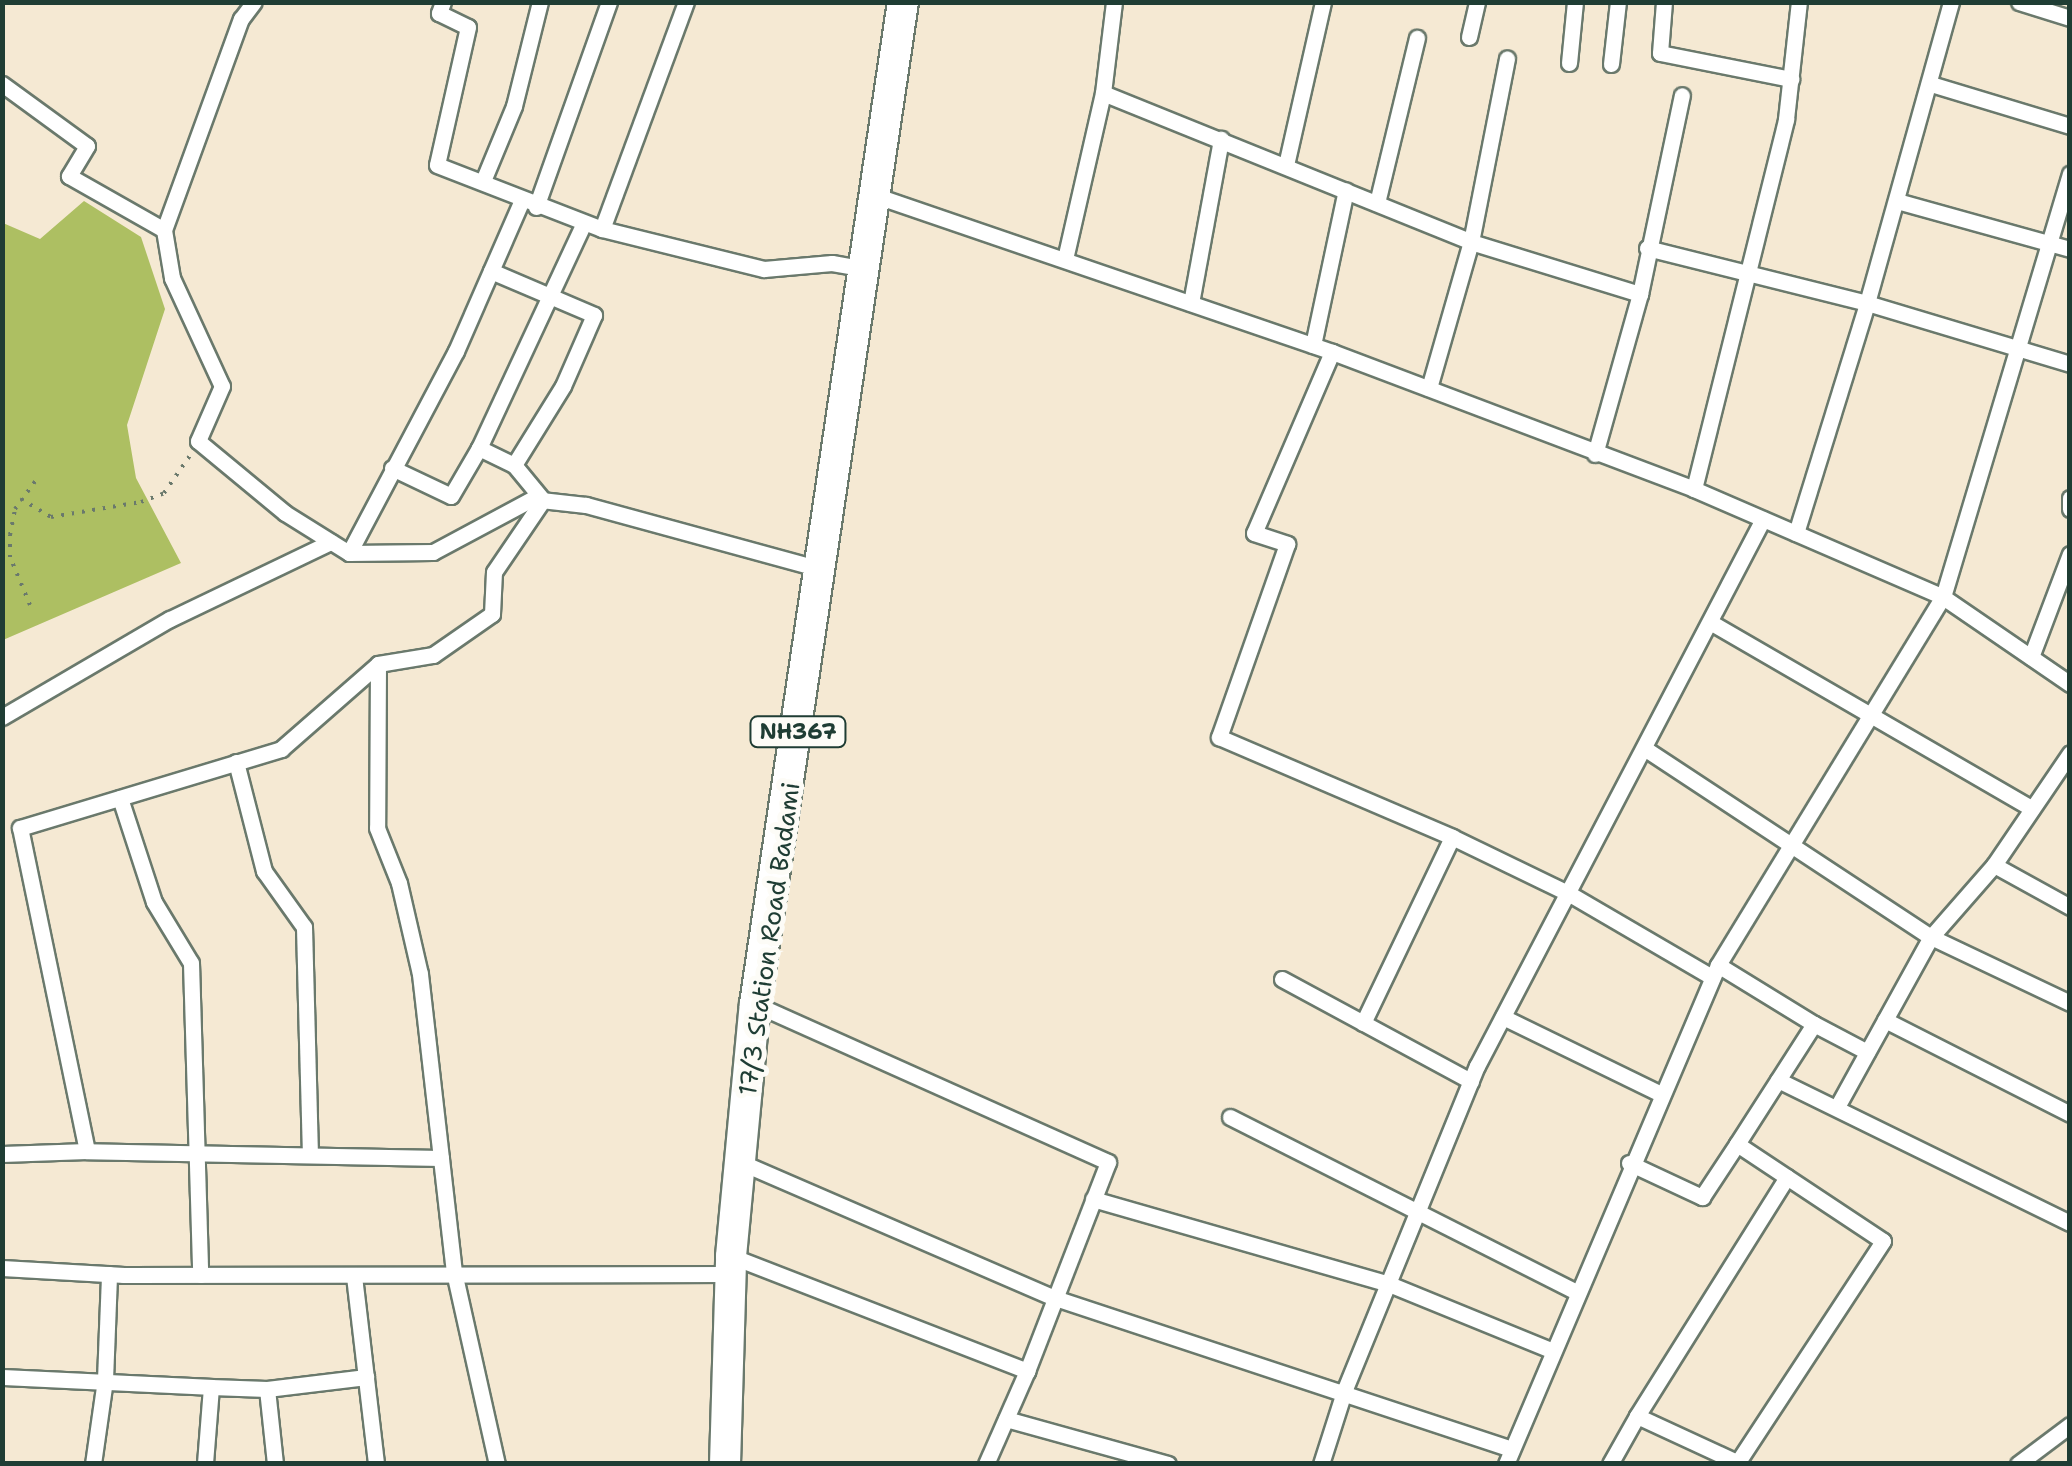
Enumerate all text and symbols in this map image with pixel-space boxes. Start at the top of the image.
road number: NH367 [748,715,848,749]
street label: 17/3 Station Road Badami [732,780,806,1098]

